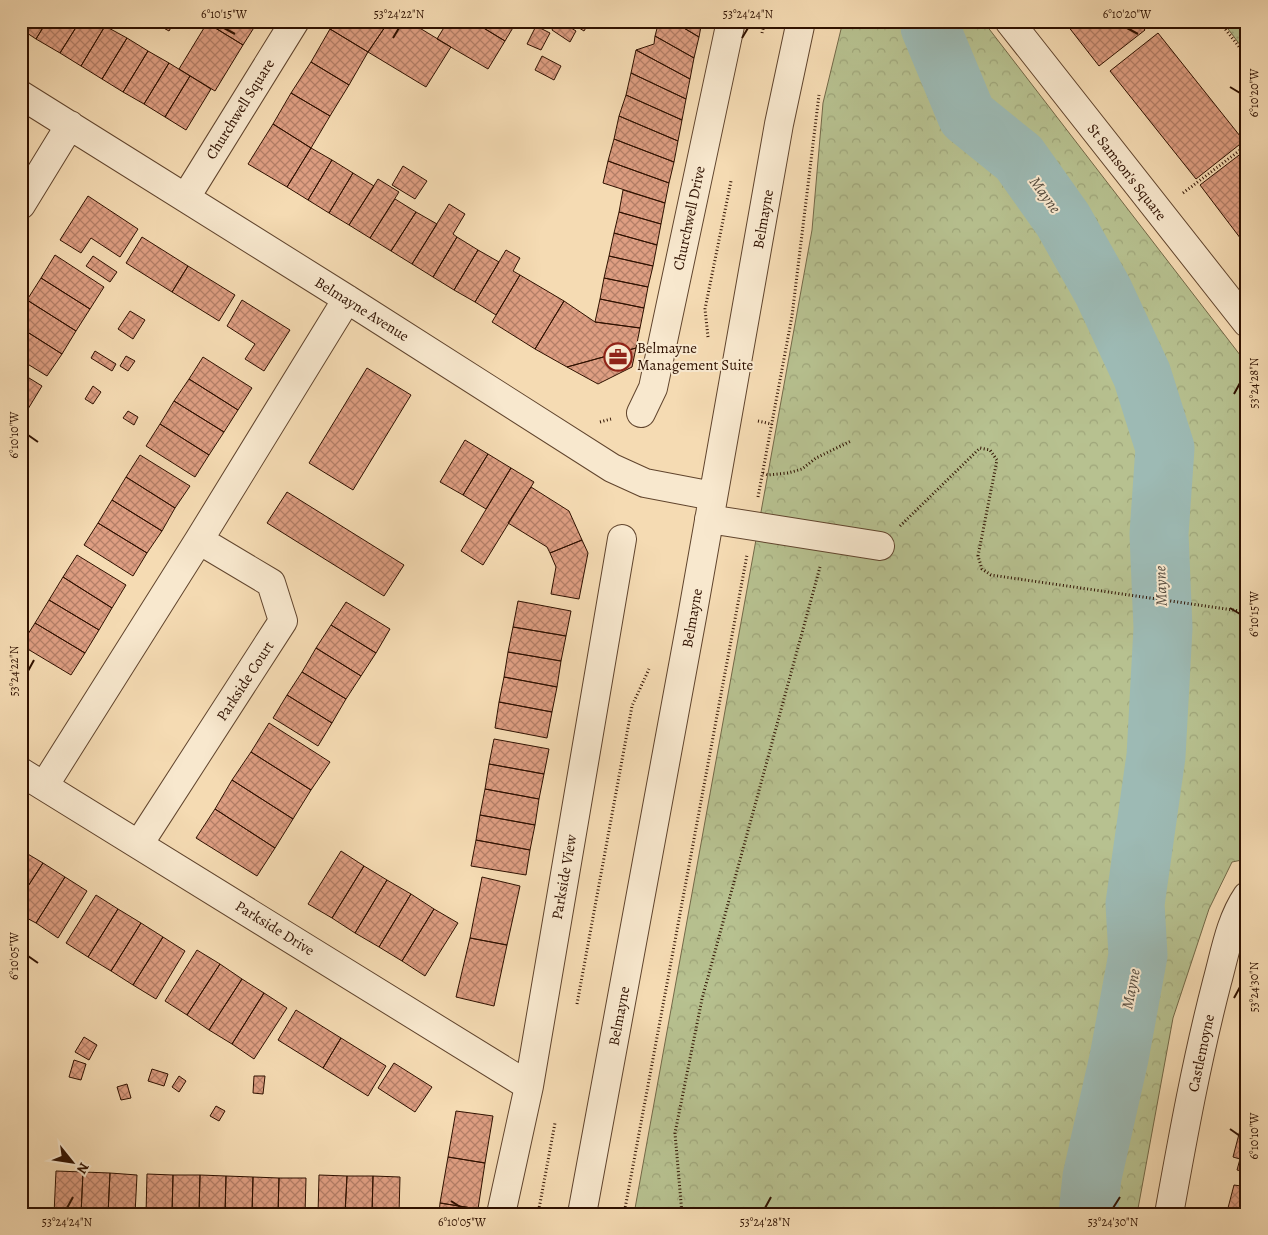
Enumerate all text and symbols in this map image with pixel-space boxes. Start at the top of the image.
text: 6°10'15"W [201,6,248,22]
text: 53°24'22"N [374,6,425,22]
text: 53°24'24"N [723,6,774,22]
text: 6°10'20"W [1103,6,1152,22]
street label: Churchwell Square [201,55,279,163]
text: 6°10'20"W [1246,68,1262,117]
street label: St Samson's Square [1083,119,1171,225]
street label: Churchwell Drive [668,164,710,272]
water label: Mayne [1024,172,1066,218]
street label: Belmayne [748,187,778,250]
street label: Belmayne Avenue [311,272,413,346]
place label: Belmayne Management Suite [637,338,754,375]
office icon: Belmayne Management Suite [603,342,633,372]
text: 53°24'28"N [1246,357,1262,408]
text: 6°10'10"W [6,411,22,459]
water label: Mayne [1149,565,1173,607]
street label: Belmayne [677,586,707,649]
text: 6°10'15"W [1246,590,1262,637]
street label: Parkside Court [212,637,278,725]
text: 53°24'22"N [6,645,22,696]
street label: Parkside View [547,832,581,921]
street label: Parkside Drive [232,896,319,960]
text: 6°10'05"W [6,931,22,980]
text: 53°24'30"N [1246,961,1262,1012]
water label: Mayne [1116,967,1146,1011]
street label: Belmayne [603,984,635,1047]
street label: Castlemoyne [1183,1012,1219,1094]
text: 6°10'10"W [1246,1112,1262,1160]
north arrow [48,1138,98,1188]
text: N [72,1159,94,1177]
text: 53°24'24"N [42,1214,93,1230]
text: 6°10'05"W [438,1214,487,1230]
text: 53°24'28"N [740,1214,791,1230]
text: 53°24'30"N [1088,1214,1139,1230]

